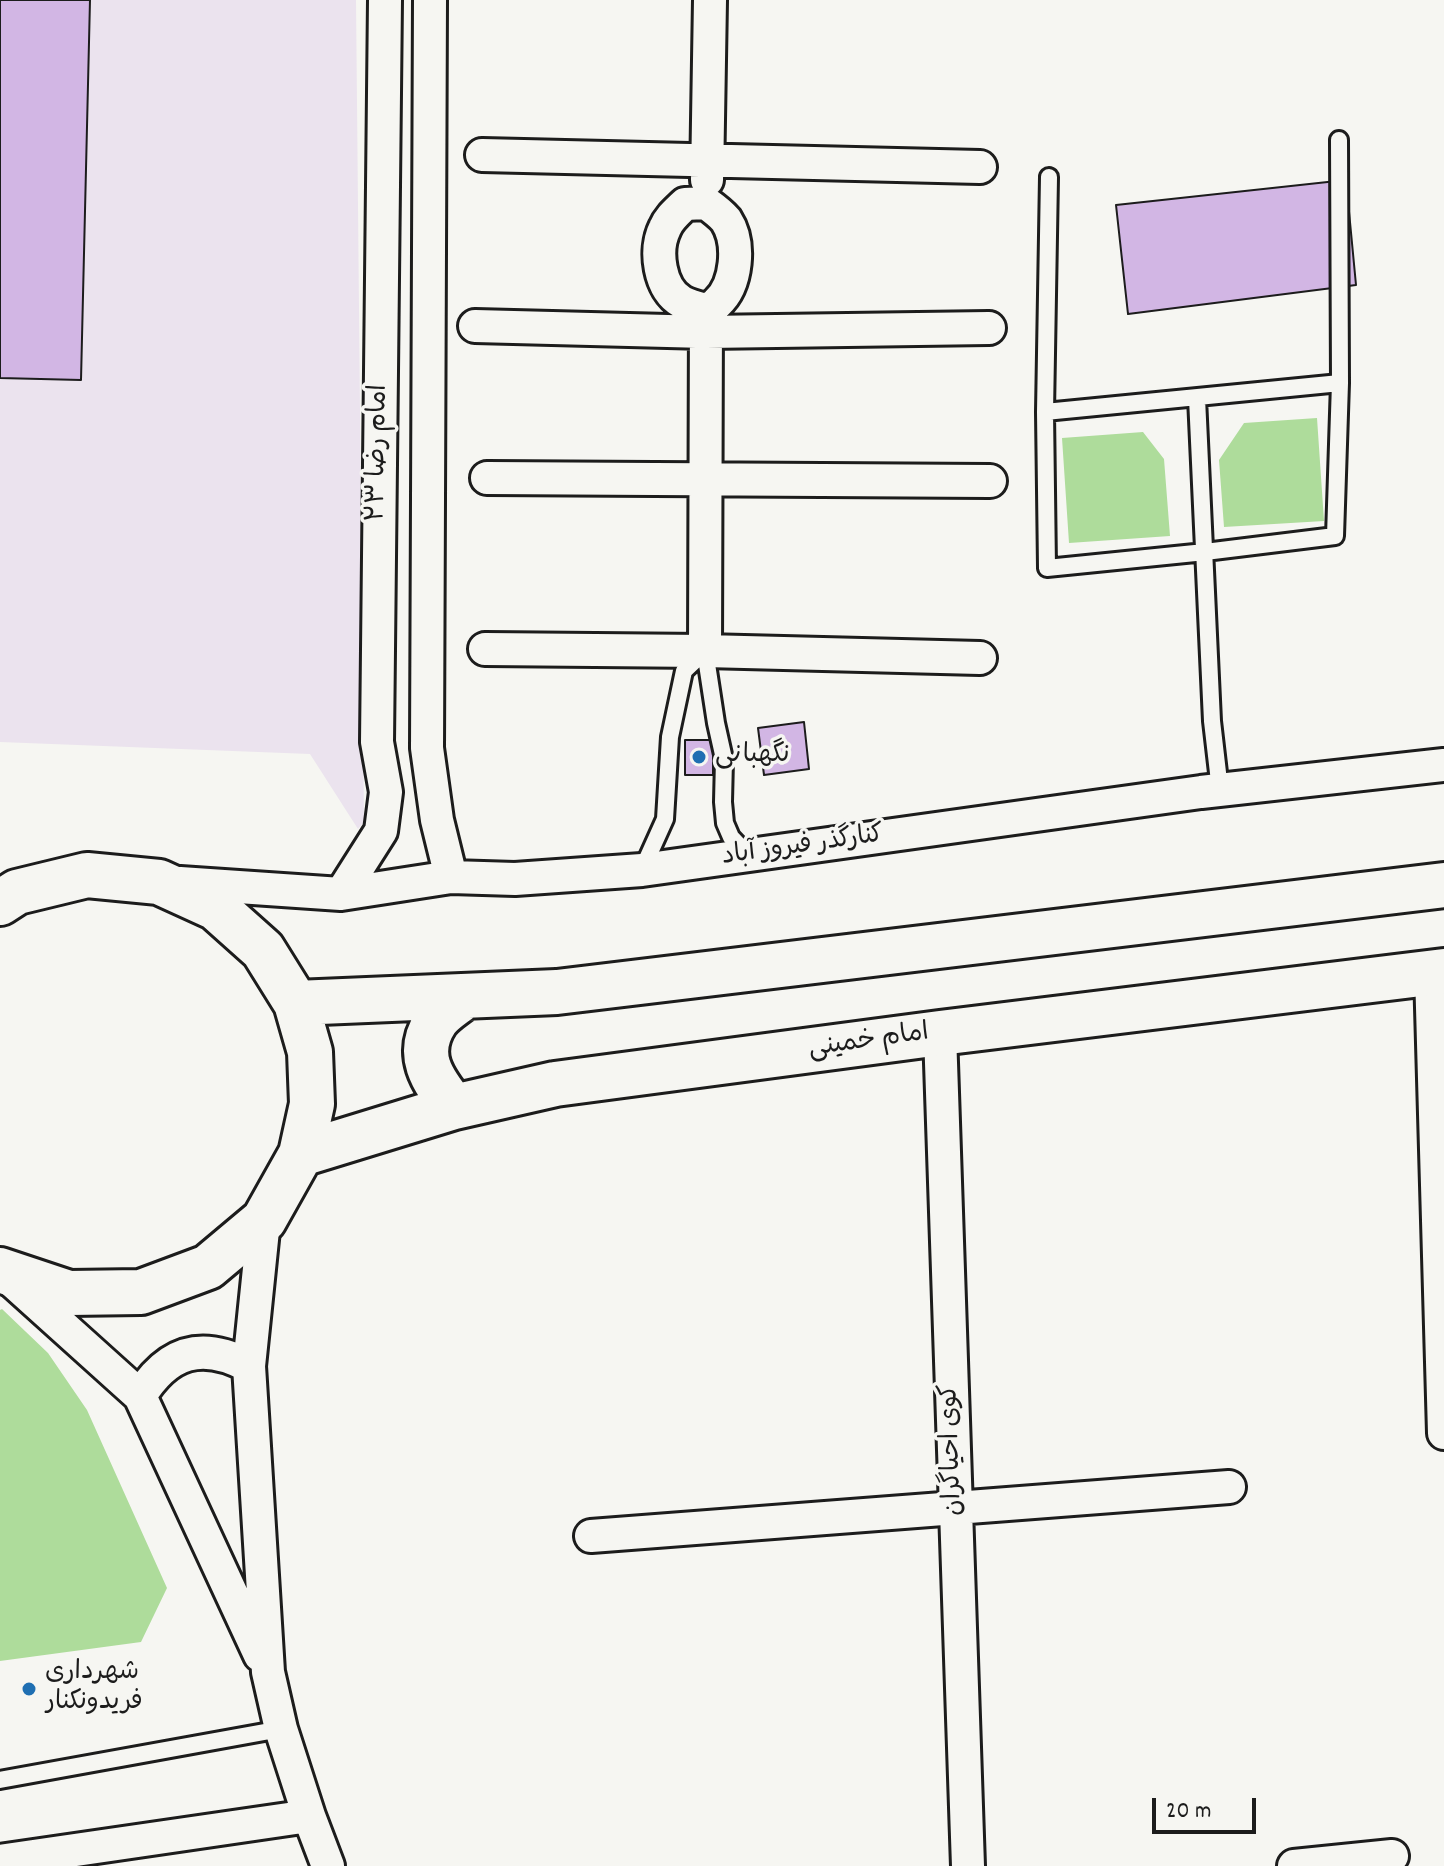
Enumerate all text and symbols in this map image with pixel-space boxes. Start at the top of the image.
street label: امام رضا ۲۳ [363,384,397,522]
place label: نگهبانی [715,741,790,773]
marker: نگهبانی [690,748,708,766]
street label: کنارگذر فیروز آباد [720,821,886,875]
street label: امام خمینی [807,1019,931,1067]
street label: کوی احیاگران [936,1384,972,1516]
place label: شهرداری فریدونکنار [45,1658,143,1720]
marker: شهرداری فریدونکنار [20,1680,38,1698]
scale bar [1156,1782,1260,1832]
text: 20 m [1166,1795,1212,1829]

